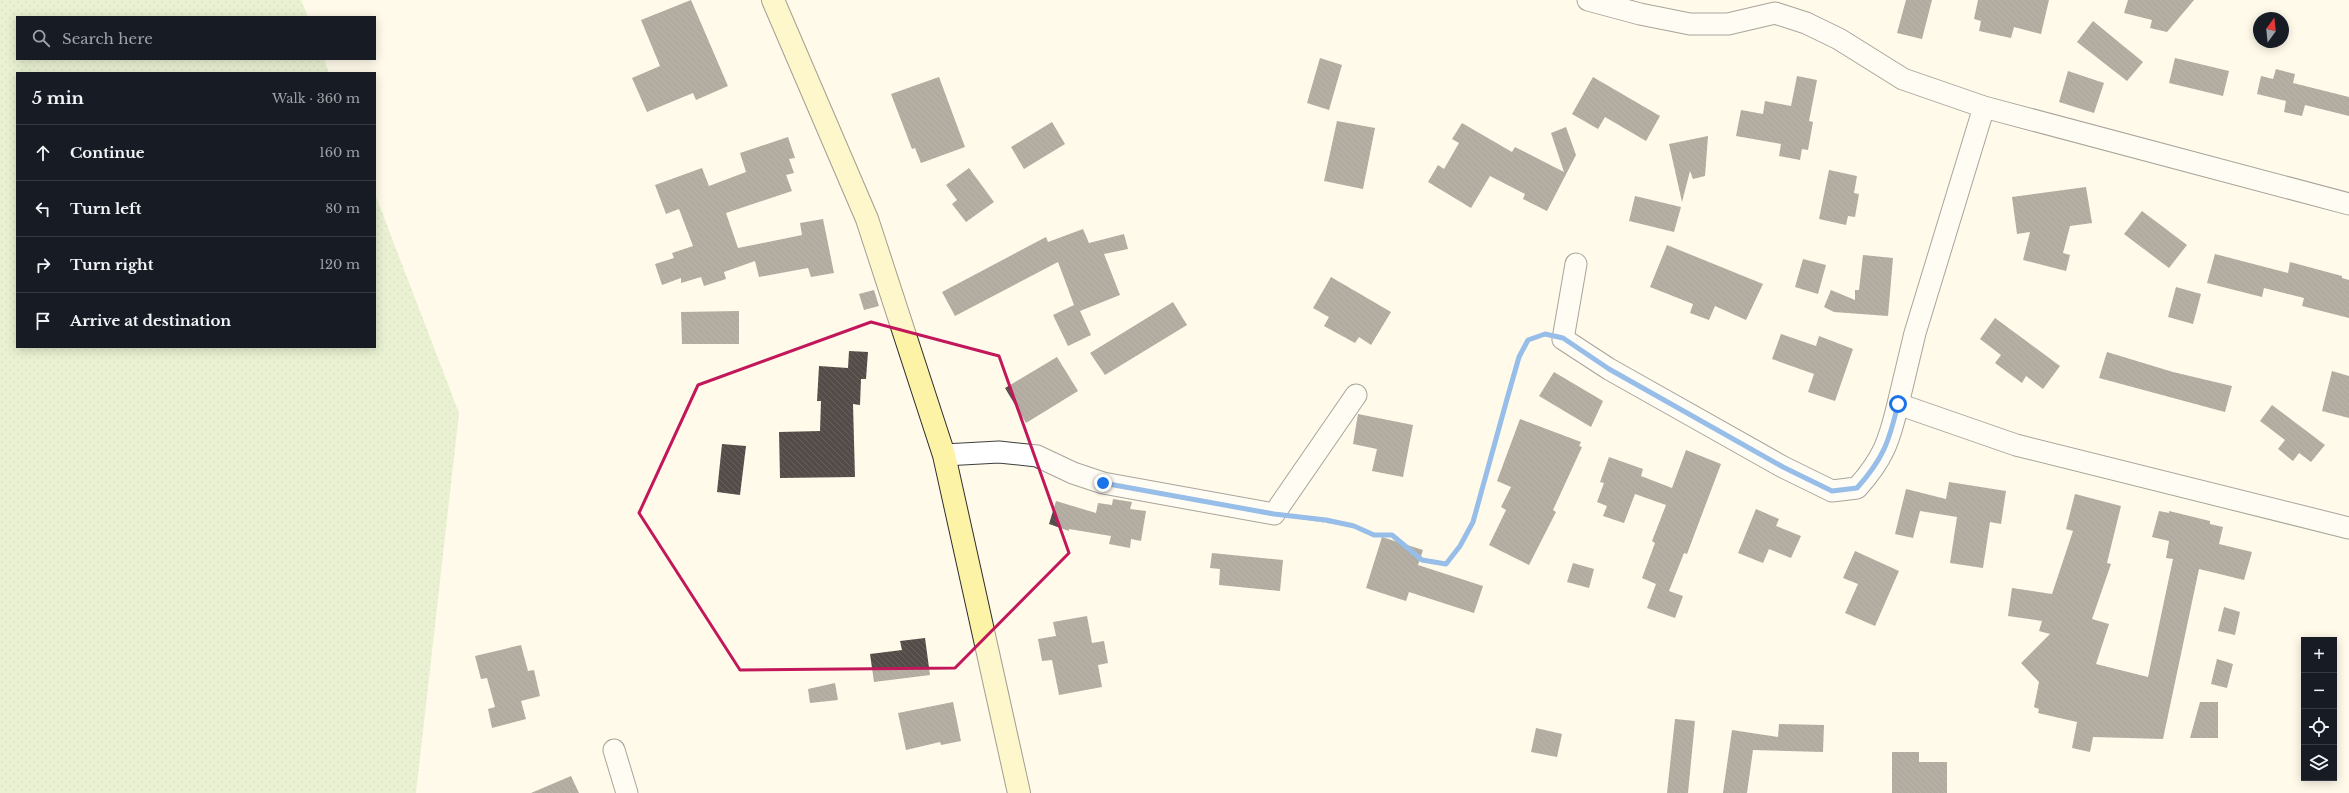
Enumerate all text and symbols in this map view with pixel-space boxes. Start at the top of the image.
north arrow [2253,12,2289,48]
search box [16,16,376,60]
icon: search [30,27,52,49]
text: Search here [62,29,153,48]
text: 5 min [32,88,84,109]
text: Walk · 360 m [272,90,360,107]
icon: ahead [32,142,54,164]
text: Continue [70,143,145,162]
text: 160 m [319,144,360,161]
icon: left [32,198,54,220]
text: Turn left [70,199,141,218]
text: 80 m [325,200,360,217]
icon: right [32,254,54,276]
text: Turn right [70,255,153,274]
text: 120 m [319,256,360,273]
icon: arrive [32,310,54,332]
text: Arrive at destination [70,311,231,330]
route start [1889,395,1907,413]
route end [1094,474,1112,492]
map controls [2301,637,2337,781]
button: + [2301,637,2337,673]
button: − [2301,673,2337,709]
button: locate [2301,709,2337,745]
button: layers [2301,745,2337,781]

